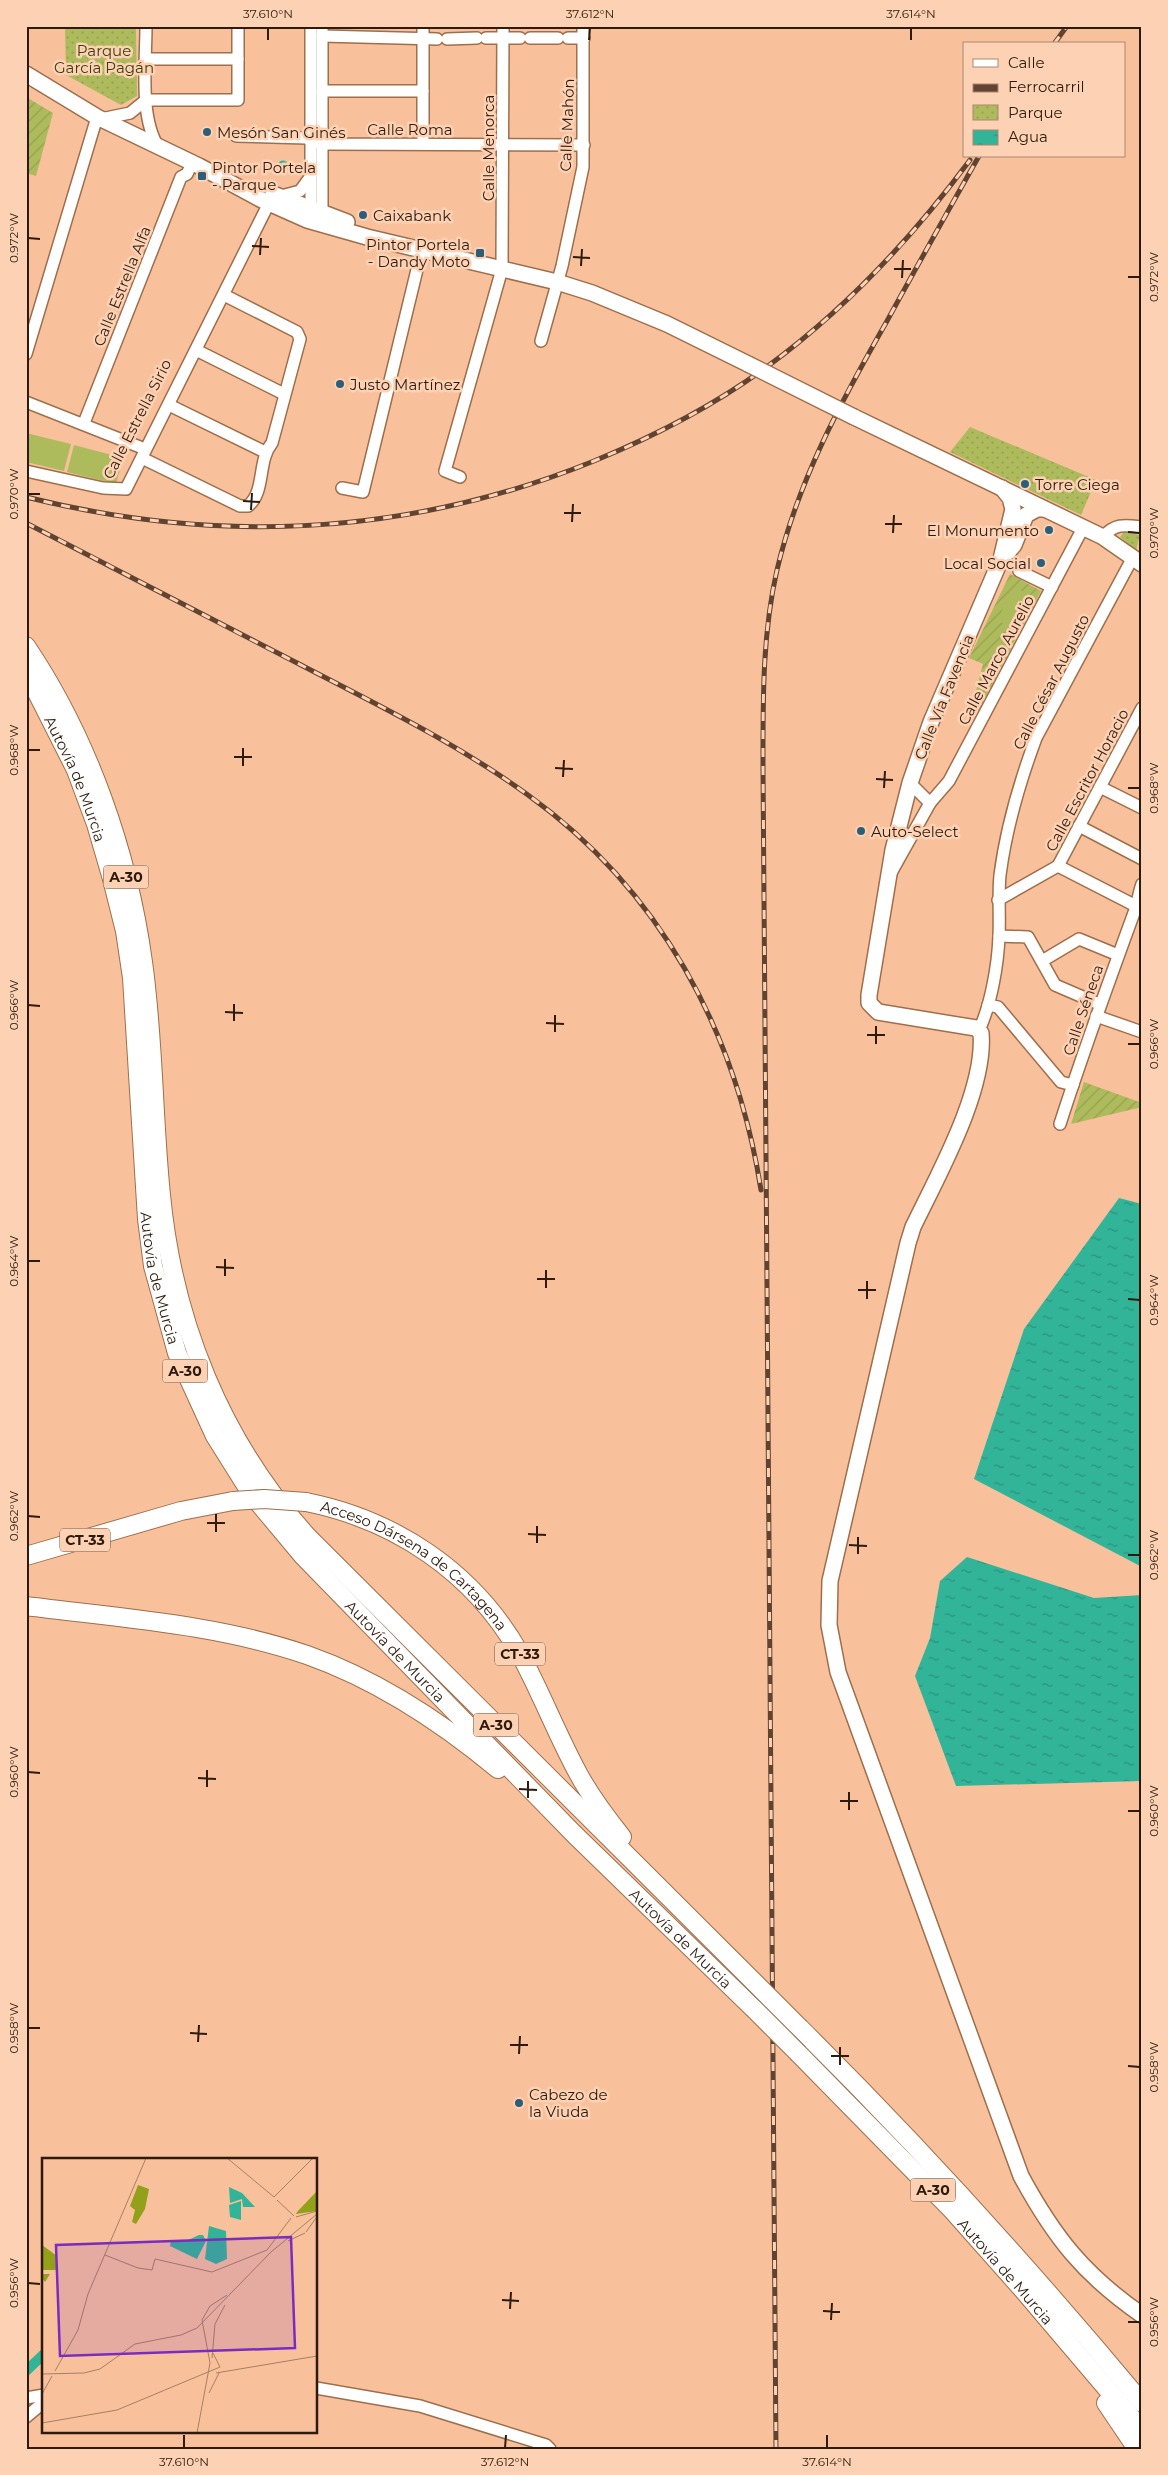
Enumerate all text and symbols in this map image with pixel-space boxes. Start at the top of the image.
text: 37.610°N [243,6,293,21]
text: 37.612°N [566,6,614,21]
text: 37.614°N [886,6,936,21]
park label: Parque García Pagán [54,41,154,77]
legend [963,42,1126,158]
text: Calle [1008,53,1045,72]
text: Ferrocarril [1008,77,1085,96]
street label: Calle Mahón [556,78,578,172]
street label: Calle Menorca [479,95,498,201]
text: Parque [1008,103,1063,122]
street label: Calle Roma [367,120,453,139]
place label: Mesón San Ginés [217,123,345,142]
marker: Mesón San Ginés [201,126,213,138]
text: Agua [1008,127,1048,146]
place label: Pintor Portela - Parque [212,158,316,194]
marker: Pintor Portela - Parque [196,170,208,182]
place label: Caixabank [373,206,451,225]
marker: Caixabank [357,209,369,221]
text: 0.972°W [6,213,21,263]
street label: Calle Estrella Alfa [89,223,155,349]
place label: Pintor Portela - Dandy Moto [366,235,470,271]
marker: Pintor Portela - Dandy Moto [474,247,486,259]
text: 0.972°W [1146,252,1161,302]
street label: Calle Estrella Sirio [99,356,175,482]
place label: Justo Martínez [349,375,461,394]
marker: Justo Martínez [334,378,346,390]
text: 0.970°W [6,468,21,520]
place label: Torre Ciega [1035,475,1120,494]
marker: Torre Ciega [1019,478,1031,490]
text: 0.970°W [1146,507,1161,559]
place label: El Monumento [927,521,1039,540]
marker: El Monumento [1043,524,1055,536]
place label: Local Social [944,554,1031,573]
marker: Local Social [1035,557,1047,569]
street label: Calle Marco Aurelio [954,592,1038,728]
street label: Calle César Augusto [1009,611,1093,753]
street label: Calle Vía Favencia [910,631,978,763]
street label: Calle Escritor Horacio [1041,705,1133,855]
street label: Autovía de Murcia [41,713,110,844]
text: 0.968°W [6,724,21,776]
text: 0.968°W [1146,762,1161,814]
place label: Auto-Select [871,822,959,841]
marker: Auto-Select [855,825,867,837]
road number: A-30 [104,866,148,889]
street label: Calle Séneca [1059,962,1107,1058]
text: 0.966°W [6,980,21,1030]
text: 0.966°W [1146,1019,1161,1069]
street label: Autovía de Murcia [137,1211,184,1347]
text: 0.964°W [6,1235,21,1287]
text: 0.964°W [1146,1274,1161,1326]
road number: A-30 [162,1360,208,1382]
text: 0.962°W [6,1491,21,1541]
street label: Acceso Dársena de Cartagena [319,1496,512,1634]
road number: CT-33 [60,1528,110,1552]
text: 0.962°W [1146,1530,1161,1580]
street label: Autovía de Murcia [341,1596,450,1706]
road number: CT-33 [495,1642,545,1666]
road number: A-30 [474,1714,518,1736]
text: 0.960°W [6,1746,21,1798]
text: 0.960°W [1146,1785,1161,1837]
street label: Autovía de Murcia [626,1884,736,1992]
text: 0.958°W [6,2003,21,2053]
text: 0.958°W [1146,2042,1161,2092]
place label: Cabezo de la Viuda [529,2085,608,2121]
marker: Cabezo de la Viuda [513,2097,525,2109]
inset map [42,2158,318,2432]
road number: A-30 [910,2178,956,2202]
street label: Autovía de Murcia [954,2214,1058,2328]
text: 0.956°W [6,2258,21,2308]
text: 0.956°W [1146,2297,1161,2347]
text: 37.610°N [159,2454,209,2469]
text: 37.612°N [481,2454,529,2469]
text: 37.614°N [802,2454,852,2469]

